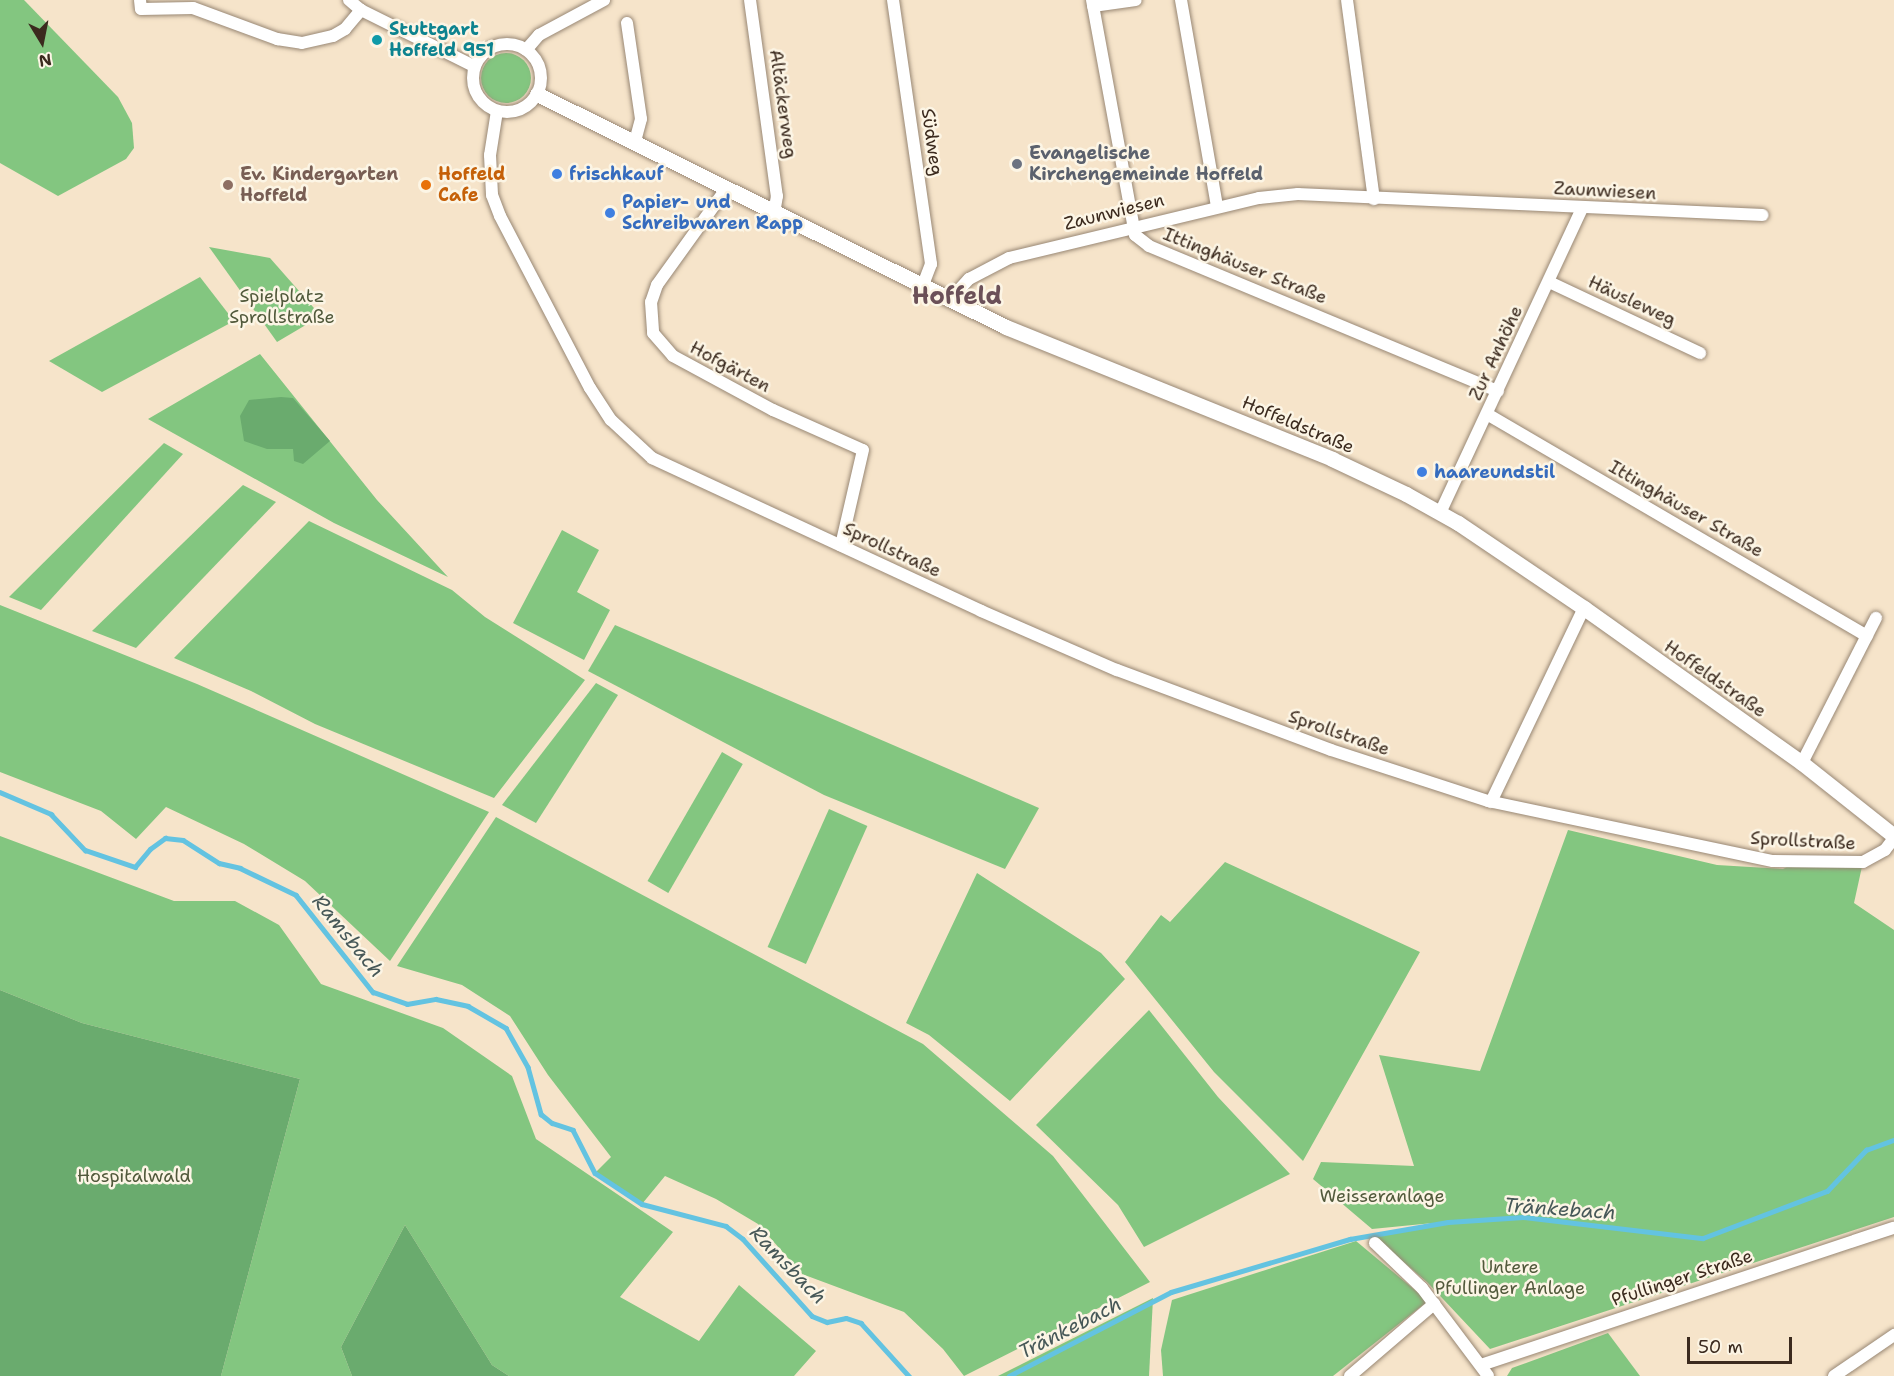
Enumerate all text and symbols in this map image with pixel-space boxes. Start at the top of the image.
north arrow [12,12,72,72]
place label: Stuttgart Hoffeld 951 [389,19,494,62]
marker: Stuttgart Hoffeld 951 [370,33,384,47]
street label: Altäckerweg [765,48,801,160]
text: N [37,49,53,72]
street label: Südweg [917,107,947,177]
place label: Evangelische Kirchengemeinde Hoffeld [1029,143,1263,186]
marker: Evangelische Kirchengemeinde Hoffeld [1010,157,1024,171]
place label: frischkauf [569,163,664,185]
place label: Ev. Kindergarten Hoffeld [240,164,398,207]
place label: Hoffeld Cafe [438,164,506,207]
marker: frischkauf [550,167,564,181]
marker: Ev. Kindergarten Hoffeld [221,178,235,192]
marker: Hoffeld Cafe [419,178,433,192]
street label: Zaunwiesen [1553,178,1657,204]
street label: Zaunwiesen [1062,189,1166,235]
place label: Papier- und Schreibwaren Rapp [622,192,803,234]
marker: Papier- und Schreibwaren Rapp [603,206,617,220]
street label: Ittinghäuser Straße [1160,223,1330,309]
street label: Häusleweg [1585,271,1679,331]
district label: Hoffeld [912,283,1002,311]
park label: Spielplatz Sprollstraße [229,286,335,328]
street label: Zur Anhöhe [1465,302,1527,404]
street label: Hofgärten [686,337,774,397]
street label: Hoffeldstraße [1239,392,1357,458]
street label: Ittinghäuser Straße [1605,456,1767,562]
place label: haareundstil [1434,461,1555,483]
marker: haareundstil [1415,465,1429,479]
street label: Sprollstraße [840,518,944,582]
street label: Hoffeldstraße [1660,636,1770,722]
street label: Sprollstraße [1286,706,1392,760]
street label: Sprollstraße [1750,827,1856,855]
water label: Ramsbach [307,890,389,982]
park label: Hospitalwald [77,1165,191,1187]
park label: Weisseranlage [1319,1185,1445,1207]
water label: Tränkebach [1503,1193,1617,1225]
water label: Ramsbach [745,1221,831,1309]
street label: Pfullinger Straße [1609,1245,1755,1311]
park label: Untere Pfullinger Anlage [1435,1257,1585,1300]
water label: Tränkebach [1015,1292,1125,1364]
scale bar [1690,1325,1795,1363]
text: 50 m [1698,1335,1743,1359]

